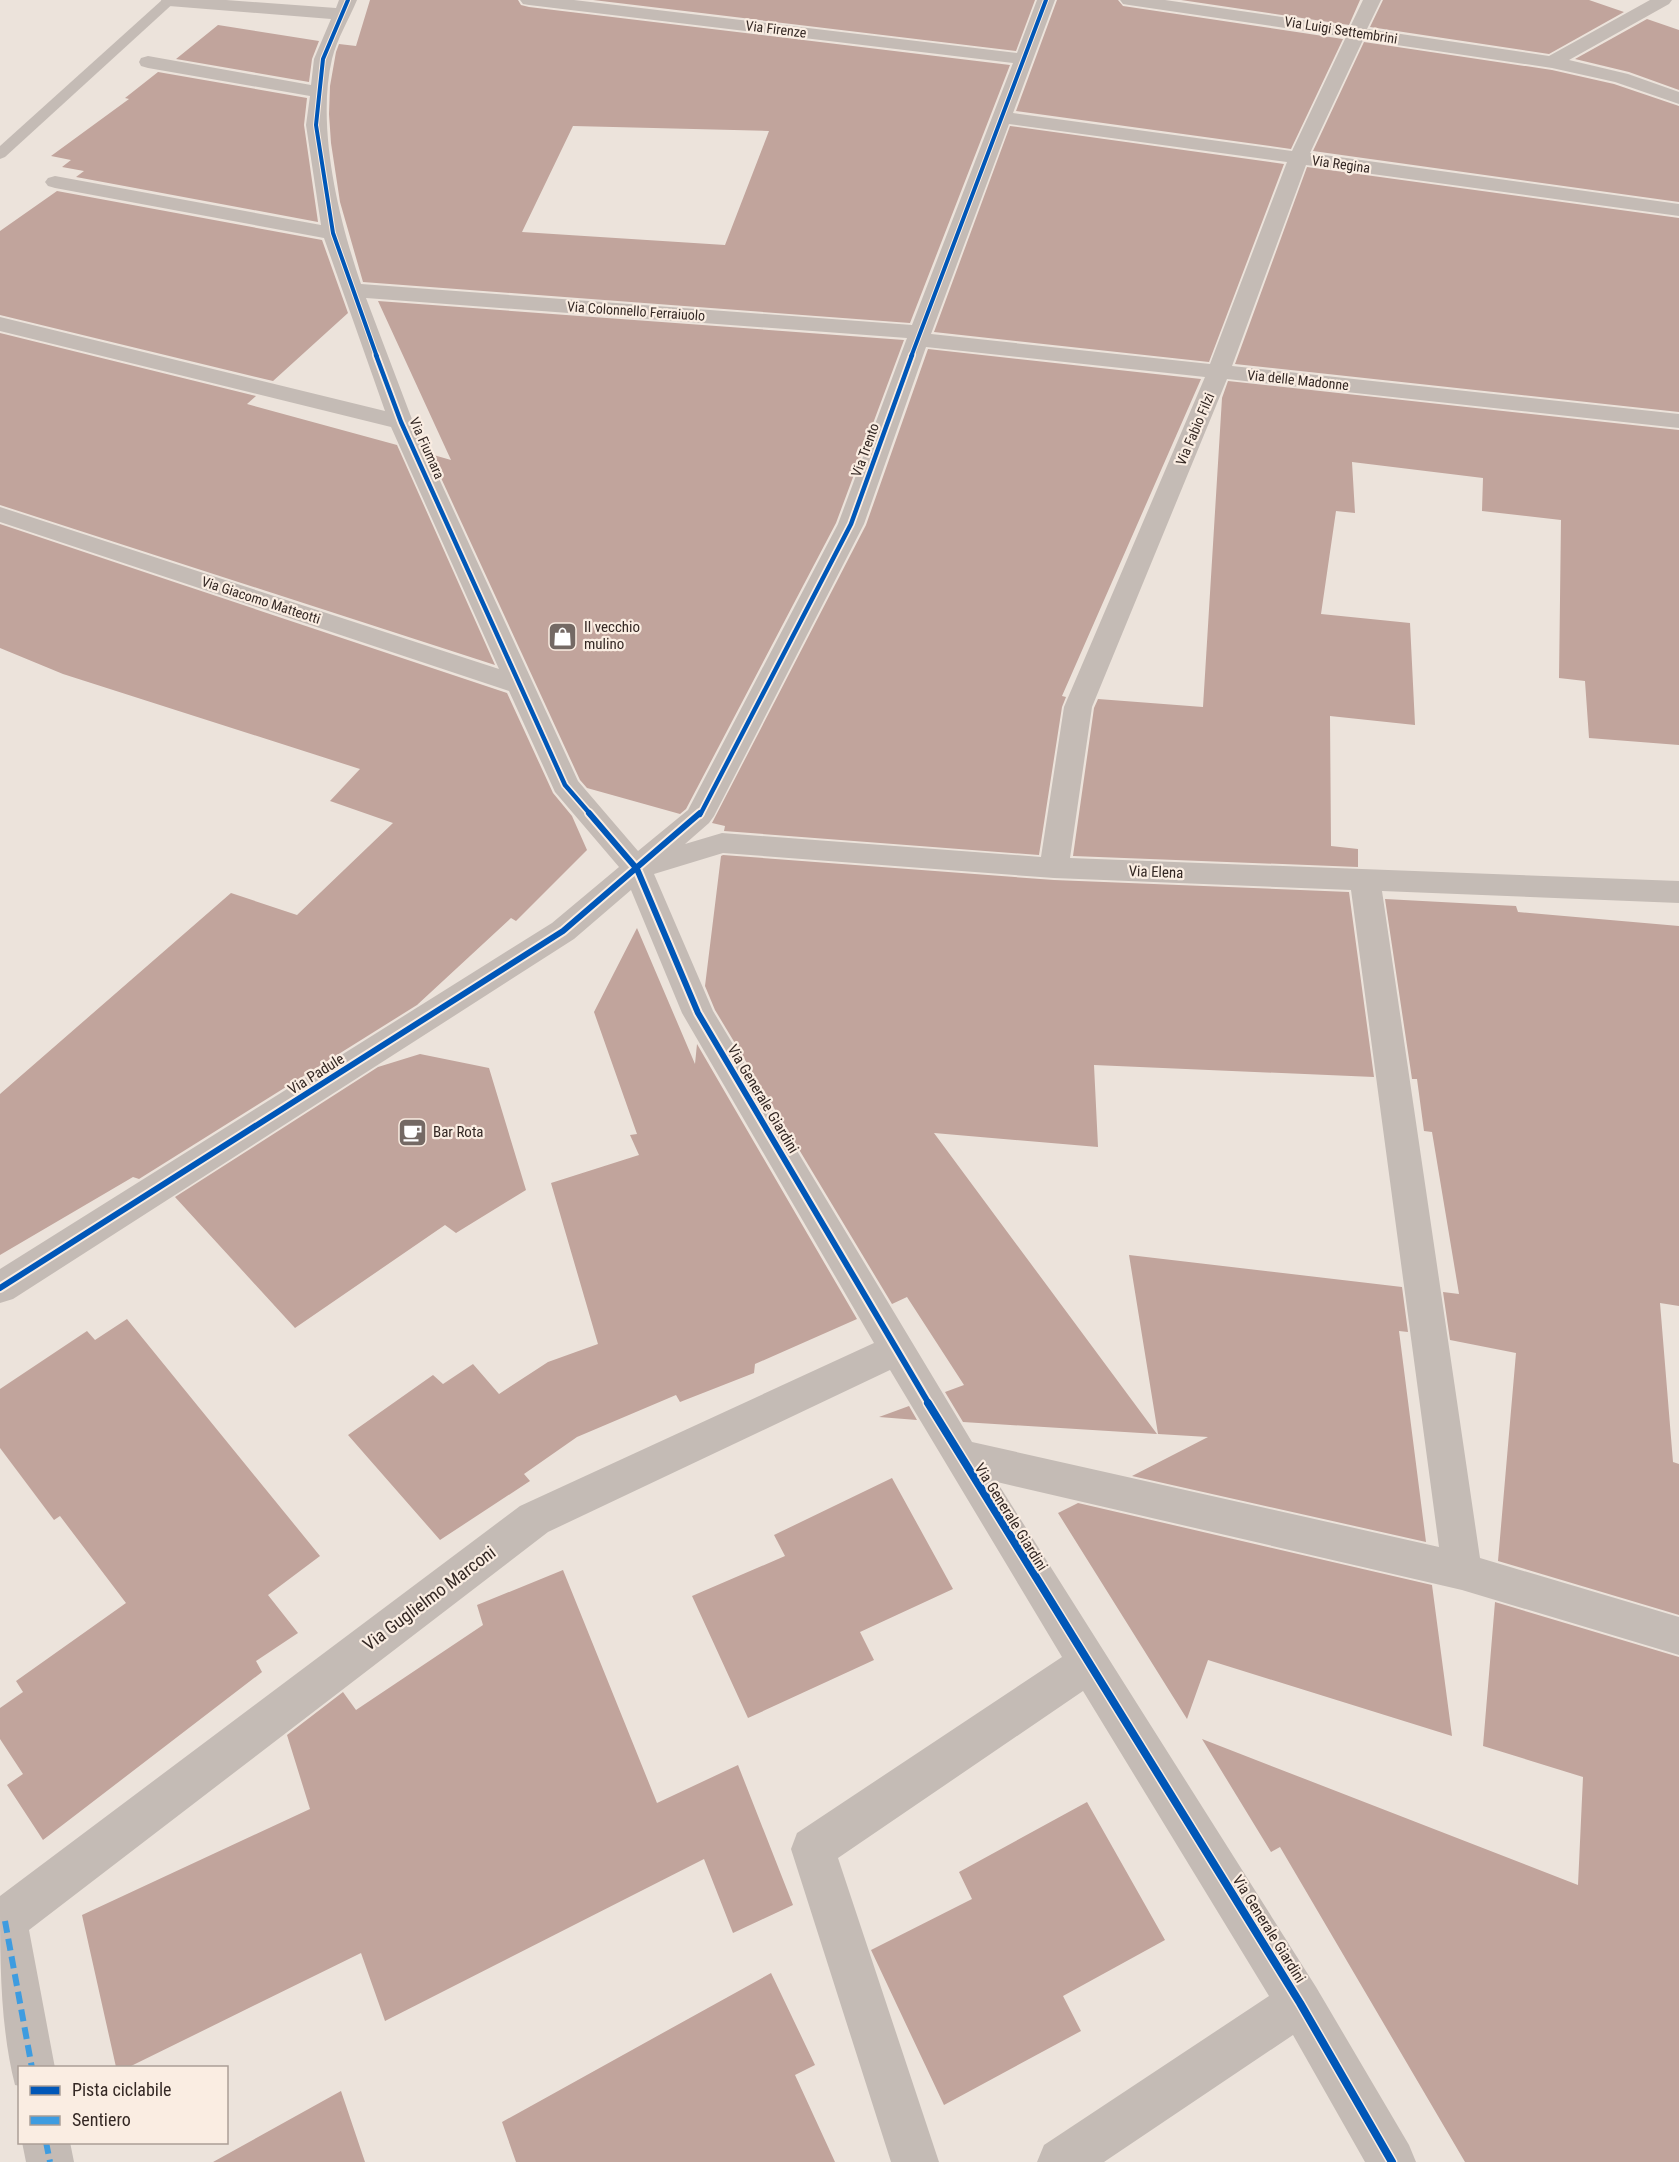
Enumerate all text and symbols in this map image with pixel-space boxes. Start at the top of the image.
street label: Via Luigi Settembrini [1283,13,1399,47]
street label: Via Firenze [745,17,808,41]
street label: Via Regina [1311,152,1371,176]
street label: Via Colonnello Ferraiuolo [566,298,706,324]
street label: Via delle Madonne [1246,367,1350,393]
street label: Via Fabio Filzi [1173,390,1217,468]
street label: Via Fiumara [406,415,448,481]
street label: Via Trento [848,421,882,479]
street label: Via Giacomo Matteotti [200,573,322,627]
place label: Il vecchio mulino [584,618,640,653]
shop icon: Il vecchio mulino [547,620,579,652]
street label: Via Elena [1128,862,1184,882]
street label: Via Generale Giardini [723,1041,803,1157]
street label: Via Padule [284,1050,348,1098]
cafe icon: Bar Rota [396,1116,428,1148]
place label: Bar Rota [433,1123,484,1141]
street label: Via Generale Giardini [971,1460,1051,1574]
street label: Via Guglielmo Marconi [359,1541,499,1655]
street label: Via Generale Giardini [1229,1872,1309,1986]
legend [18,2066,228,2144]
text: Pista ciclabile [72,2079,171,2100]
text: Sentiero [72,2109,131,2130]

